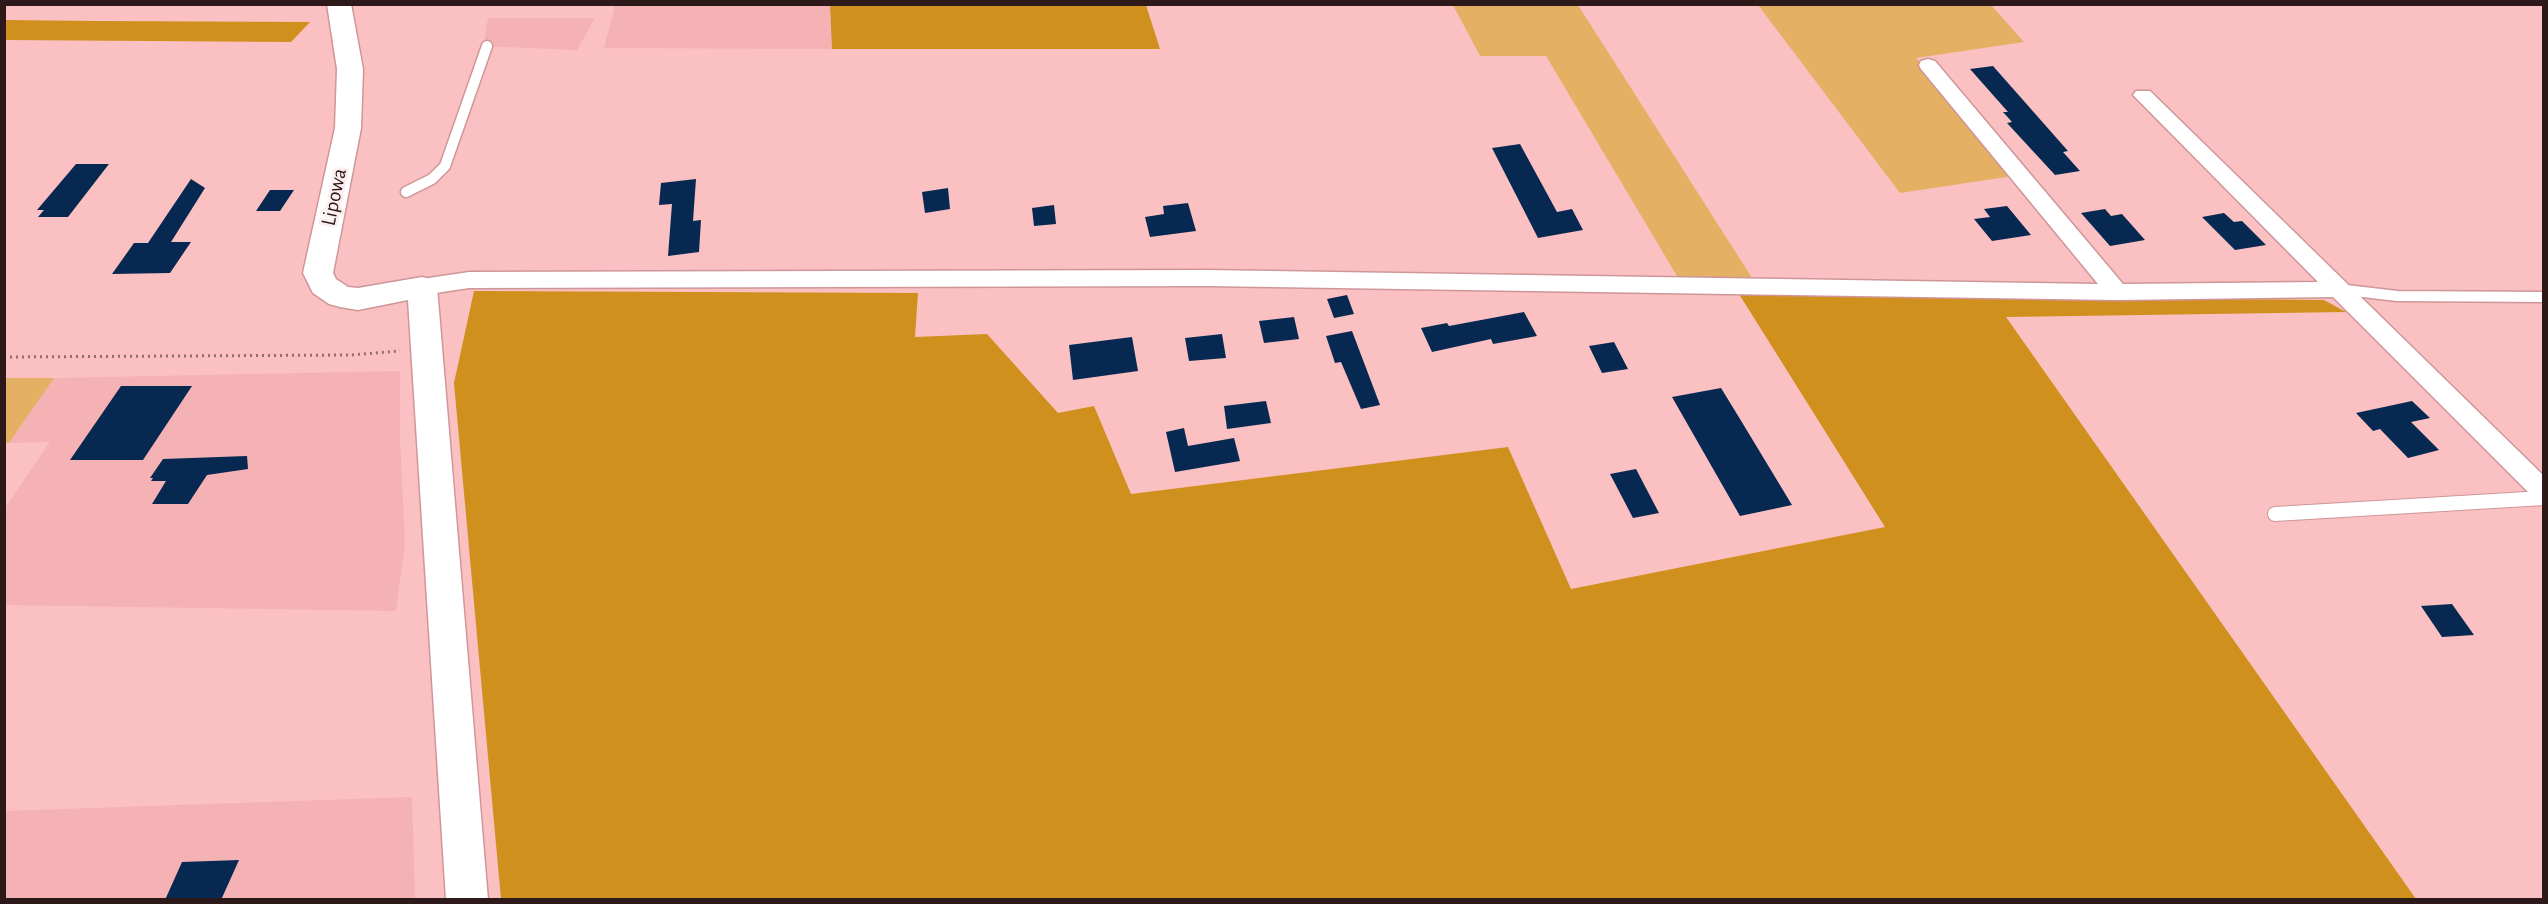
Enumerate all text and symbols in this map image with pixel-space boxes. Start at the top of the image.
street label: Lipowa [316,166,352,228]

